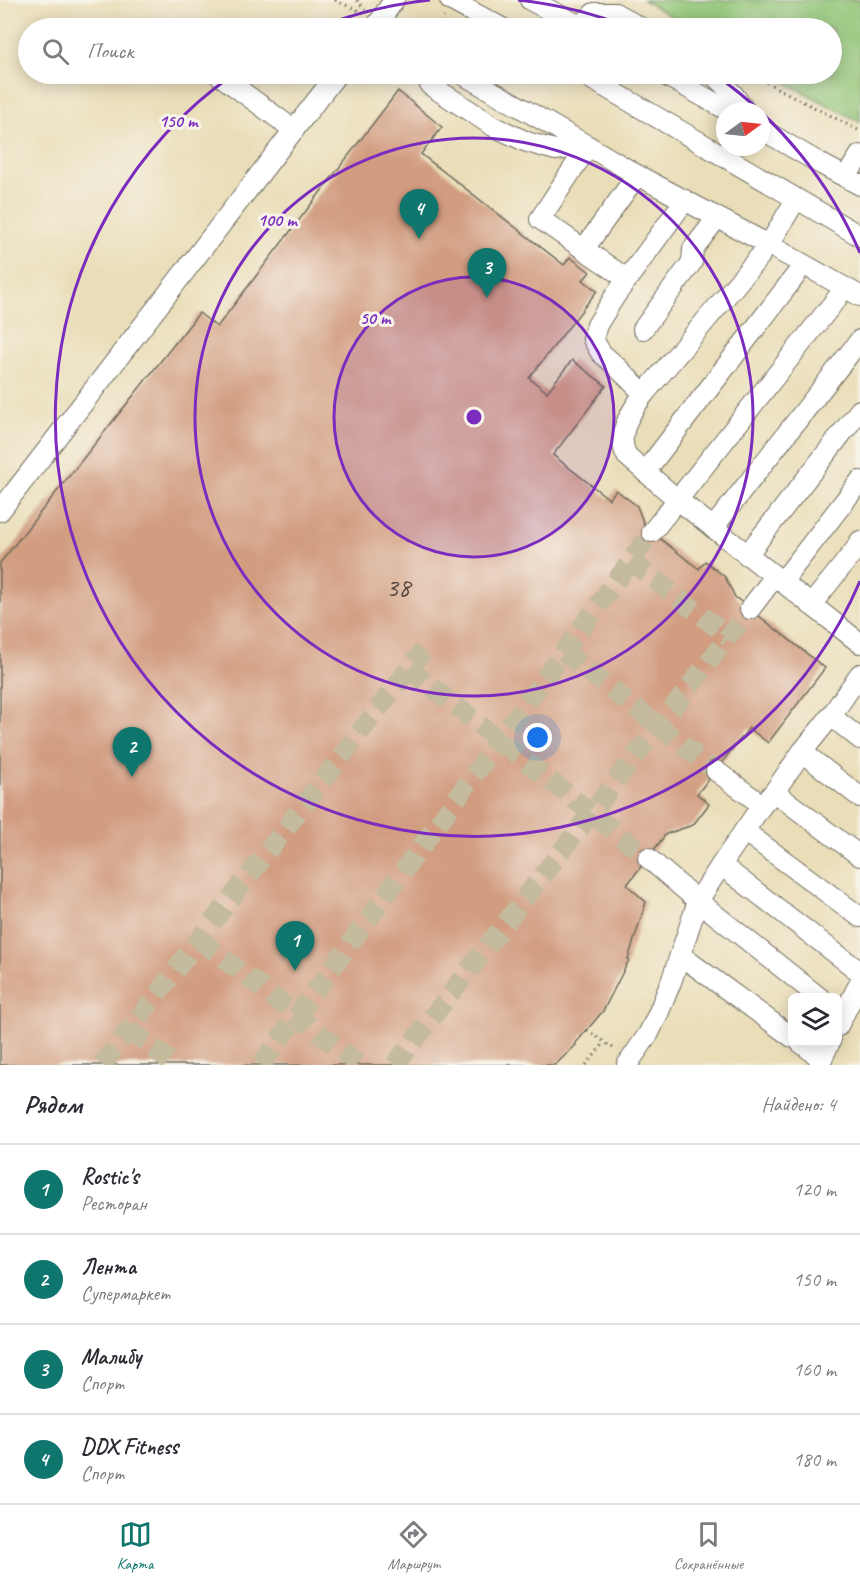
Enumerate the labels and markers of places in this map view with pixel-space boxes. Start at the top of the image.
pin: 4 [400,190,438,239]
pin: 3 [468,248,506,298]
centre of rings [464,407,484,427]
pin: 2 [112,728,152,777]
pin: 1 [276,922,314,971]

